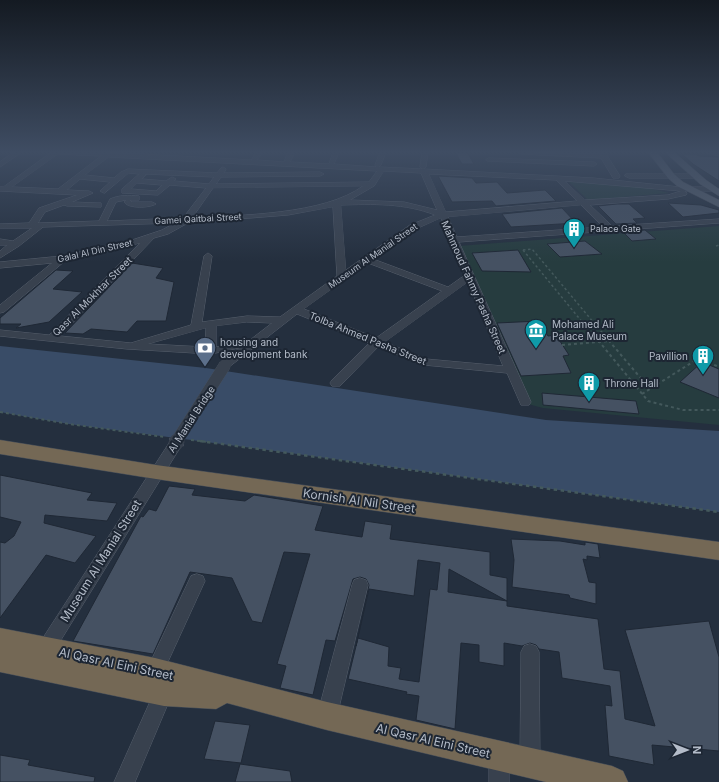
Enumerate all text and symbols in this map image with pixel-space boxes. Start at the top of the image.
street label: Gamei Qaitbai Street [154,211,242,226]
building icon: Palace Gate [561,216,587,249]
street label: Mahmoud Fahmy Pasha Street [439,219,509,356]
street label: Museum Al Manial Street [326,221,419,290]
place label: Palace Gate [590,223,641,234]
street label: Galal Al Din Street [56,237,133,264]
street label: Qasr Al Mokhtar Street [50,253,135,338]
street label: Tolba Ahmed Pasha Street [308,309,429,367]
museum icon: Mohamed Ali Palace Museum [523,317,549,350]
place label: Mohamed Ali Palace Museum [552,318,627,342]
bank icon: housing and development bank [192,335,218,368]
place label: housing and development bank [220,336,308,360]
building icon: Pavillion [690,343,716,376]
place label: Pavillion [649,350,688,362]
building icon: Throne Hall [576,370,602,403]
place label: Throne Hall [604,377,658,389]
street label: Al Manial Bridge [165,383,217,455]
street label: Kornish Al Nil Street [302,485,416,516]
street label: Museum Al Manial Street [57,497,144,625]
street label: Al Qasr Al Eini Street [58,644,175,683]
street label: Al Qasr Al Eini Street [375,720,492,761]
north arrow [667,730,707,770]
text: N [690,746,704,754]

